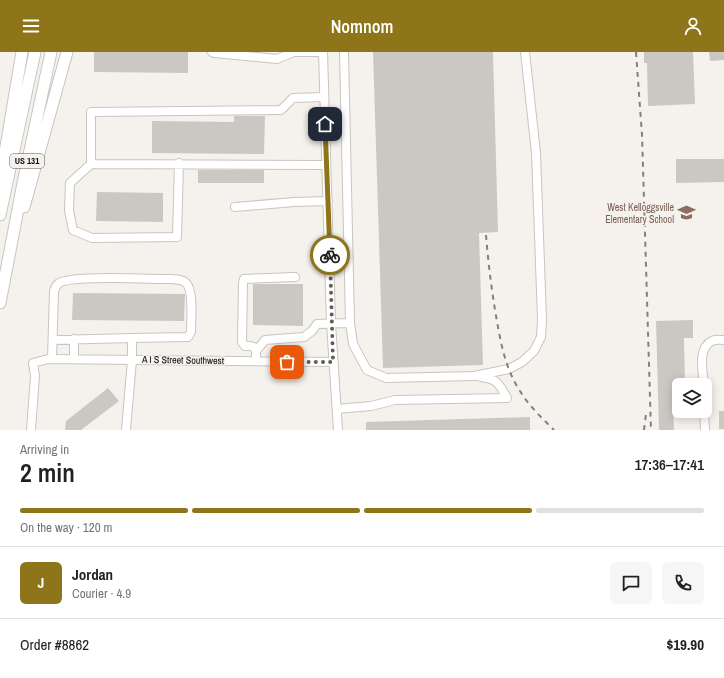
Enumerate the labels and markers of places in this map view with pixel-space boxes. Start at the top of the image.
pin [308,107,342,141]
place label: West Kelloggsville Elementary School [605,201,674,226]
school or university icon: West Kelloggsville Elementary School [677,203,697,223]
pin [270,345,304,379]

